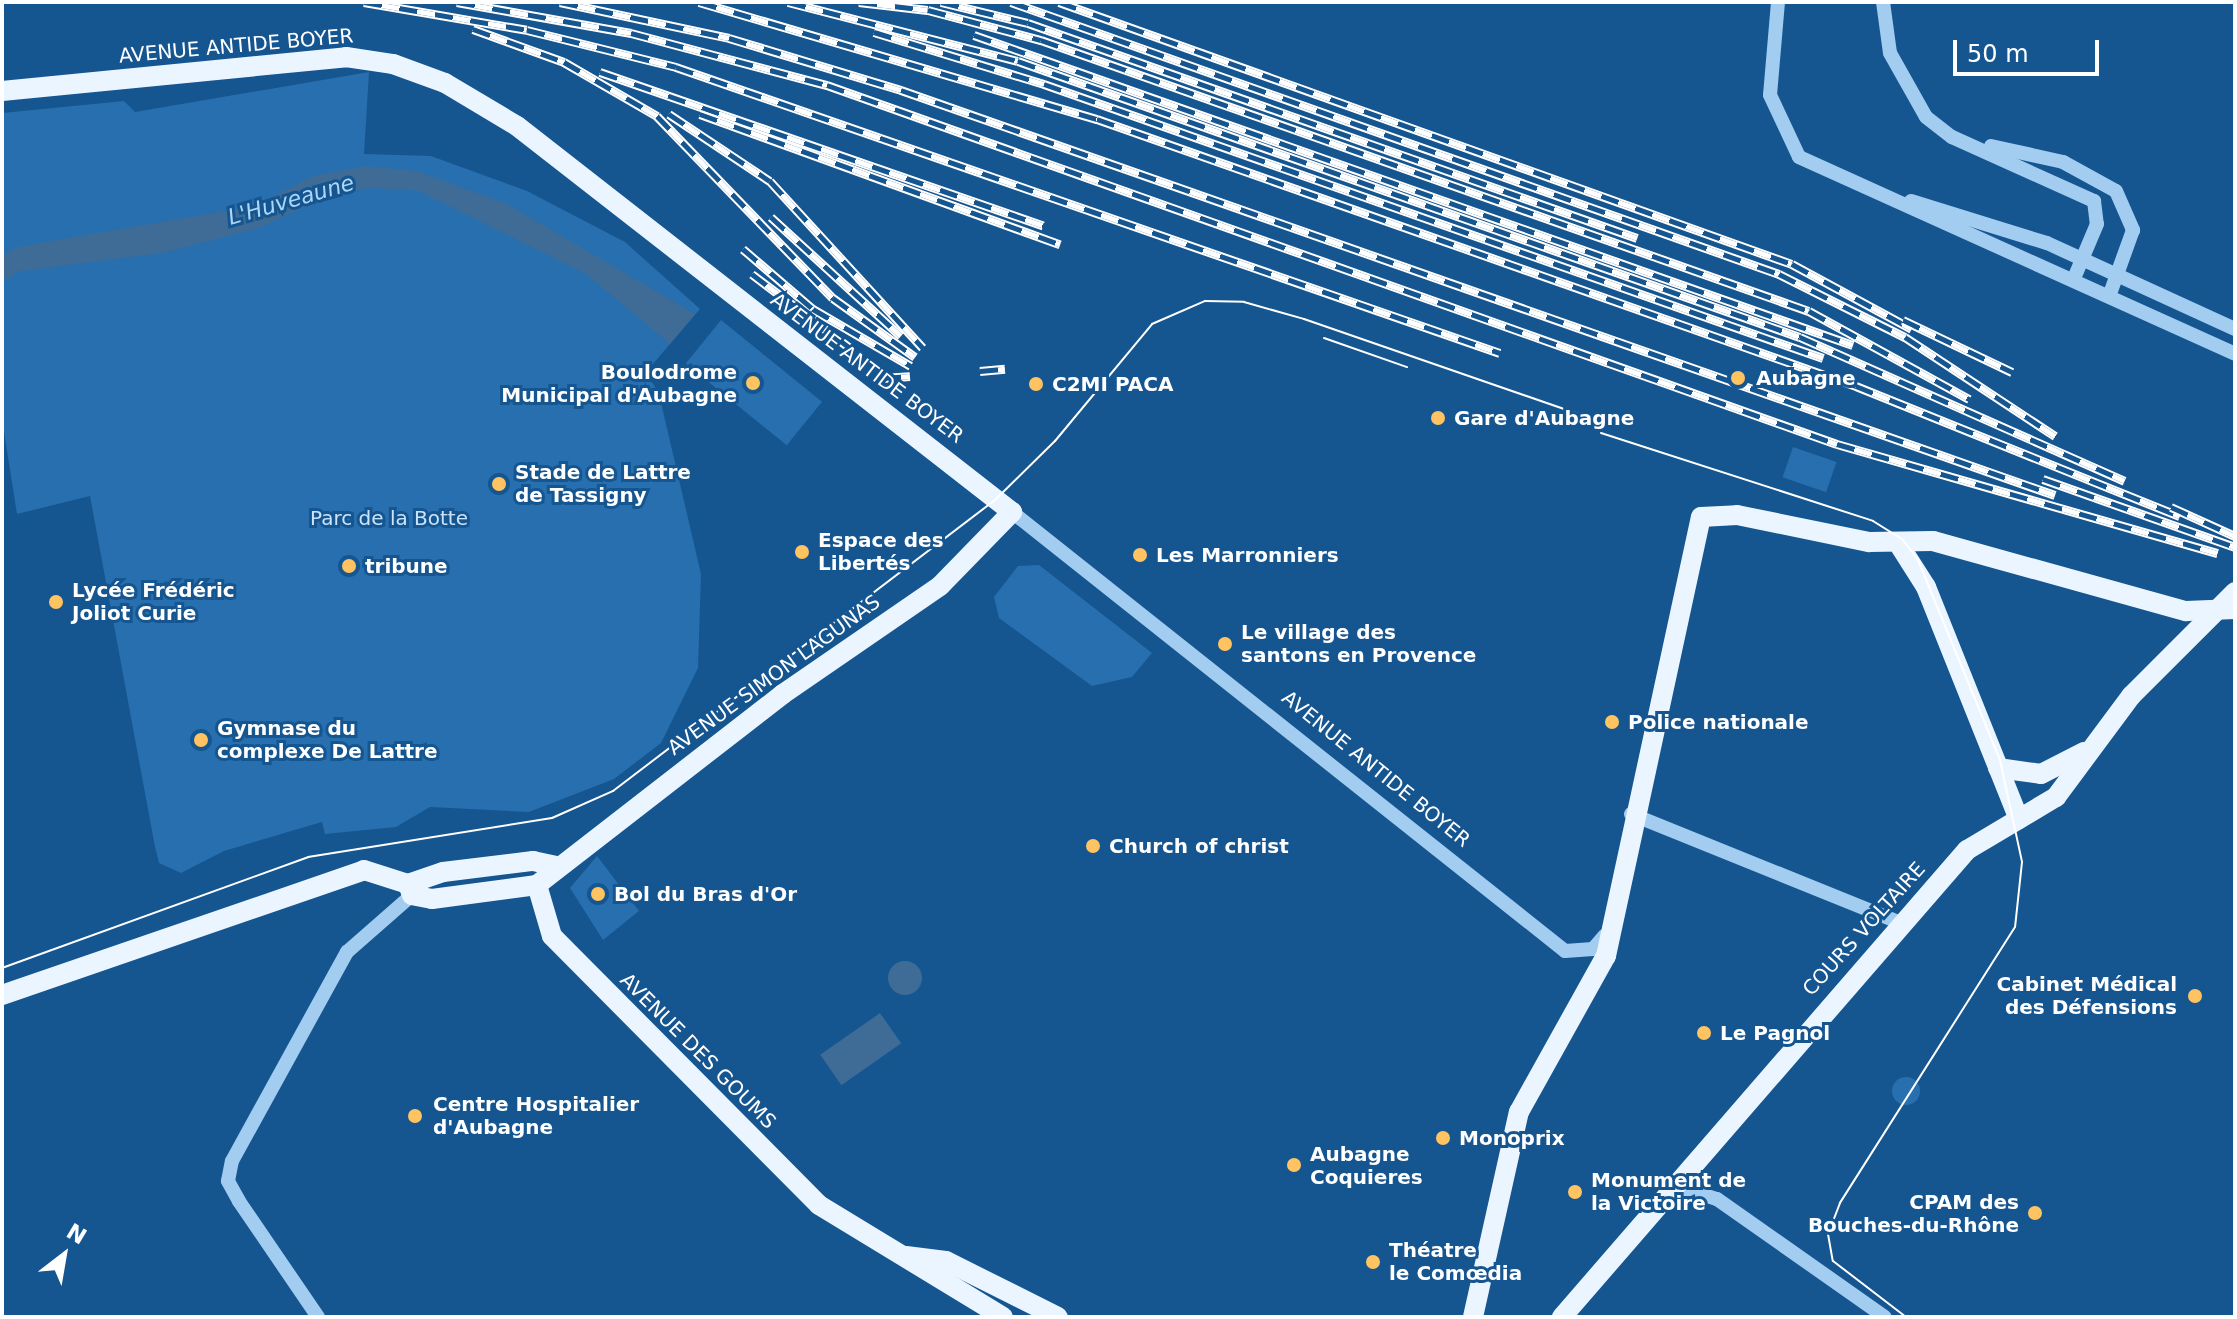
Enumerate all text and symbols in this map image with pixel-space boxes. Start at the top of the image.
street label: AVENUE ANTIDE BOYER [118,24,354,68]
scale bar [1957,24,2103,74]
text: 50 m [1967,40,2029,68]
water label: L'Huveaune [225,169,357,231]
street label: AVENUE ANTIDE BOYER [766,288,968,448]
place label: Boulodrome Municipal d'Aubagne [501,360,737,407]
place label: Aubagne [1756,366,1856,390]
marker: Aubagne [1727,367,1749,389]
place label: C2MI PACA [1052,372,1173,396]
marker: Boulodrome Municipal d'Aubagne [744,374,762,392]
marker: C2MI PACA [1027,375,1045,393]
place label: Gare d'Aubagne [1454,406,1634,430]
marker: Gare d'Aubagne [1429,409,1447,427]
place label: Stade de Lattre de Tassigny [515,460,691,507]
marker: Stade de Lattre de Tassigny [490,475,508,493]
park label: Parc de la Botte [310,506,468,530]
place label: Espace des Libertés [818,528,944,575]
marker: Espace des Libertés [793,543,811,561]
place label: Les Marronniers [1156,543,1339,567]
marker: Les Marronniers [1131,546,1149,564]
place label: tribune [365,554,448,578]
marker: tribune [340,557,358,575]
place label: Lycée Frédéric Joliot Curie [72,578,235,625]
street label: AVENUE SIMON LAGUNAS [663,590,885,760]
marker: Lycée Frédéric Joliot Curie [47,593,65,611]
place label: Le village des santons en Provence [1241,620,1476,667]
marker: Le village des santons en Provence [1216,635,1234,653]
street label: AVENUE ANTIDE BOYER [1277,686,1475,852]
place label: Police nationale [1628,710,1809,734]
marker: Police nationale [1603,713,1621,731]
place label: Gymnase du complexe De Lattre [217,716,438,763]
marker: Gymnase du complexe De Lattre [192,731,210,749]
place label: Church of christ [1109,834,1289,858]
marker: Church of christ [1084,837,1102,855]
street label: COURS VOLTAIRE [1798,857,1930,1001]
place label: Bol du Bras d'Or [614,882,797,906]
marker: Bol du Bras d'Or [589,885,607,903]
street label: AVENUE DES GOUMS [615,968,781,1134]
place label: Cabinet Médical des Défensions [1996,972,2177,1019]
marker: Cabinet Médical des Défensions [2184,985,2206,1007]
place label: Le Pagnol [1720,1021,1830,1045]
marker: Le Pagnol [1695,1024,1713,1042]
place label: Centre Hospitalier d'Aubagne [433,1092,639,1139]
marker: Centre Hospitalier d'Aubagne [404,1105,426,1127]
place label: Monoprix [1459,1126,1565,1150]
marker: Monoprix [1434,1129,1452,1147]
place label: Aubagne Coquieres [1310,1142,1423,1189]
marker: Aubagne Coquieres [1285,1156,1303,1174]
place label: Monument de la Victoire [1591,1168,1746,1215]
marker: Monument de la Victoire [1566,1183,1584,1201]
place label: CPAM des Bouches-du-Rhône [1808,1190,2019,1237]
marker: CPAM des Bouches-du-Rhône [2026,1204,2044,1222]
north arrow [24,1215,104,1295]
text: N [62,1219,91,1249]
place label: Théatre le Comœdia [1389,1238,1522,1285]
marker: Théatre le Comœdia [1364,1253,1382,1271]

